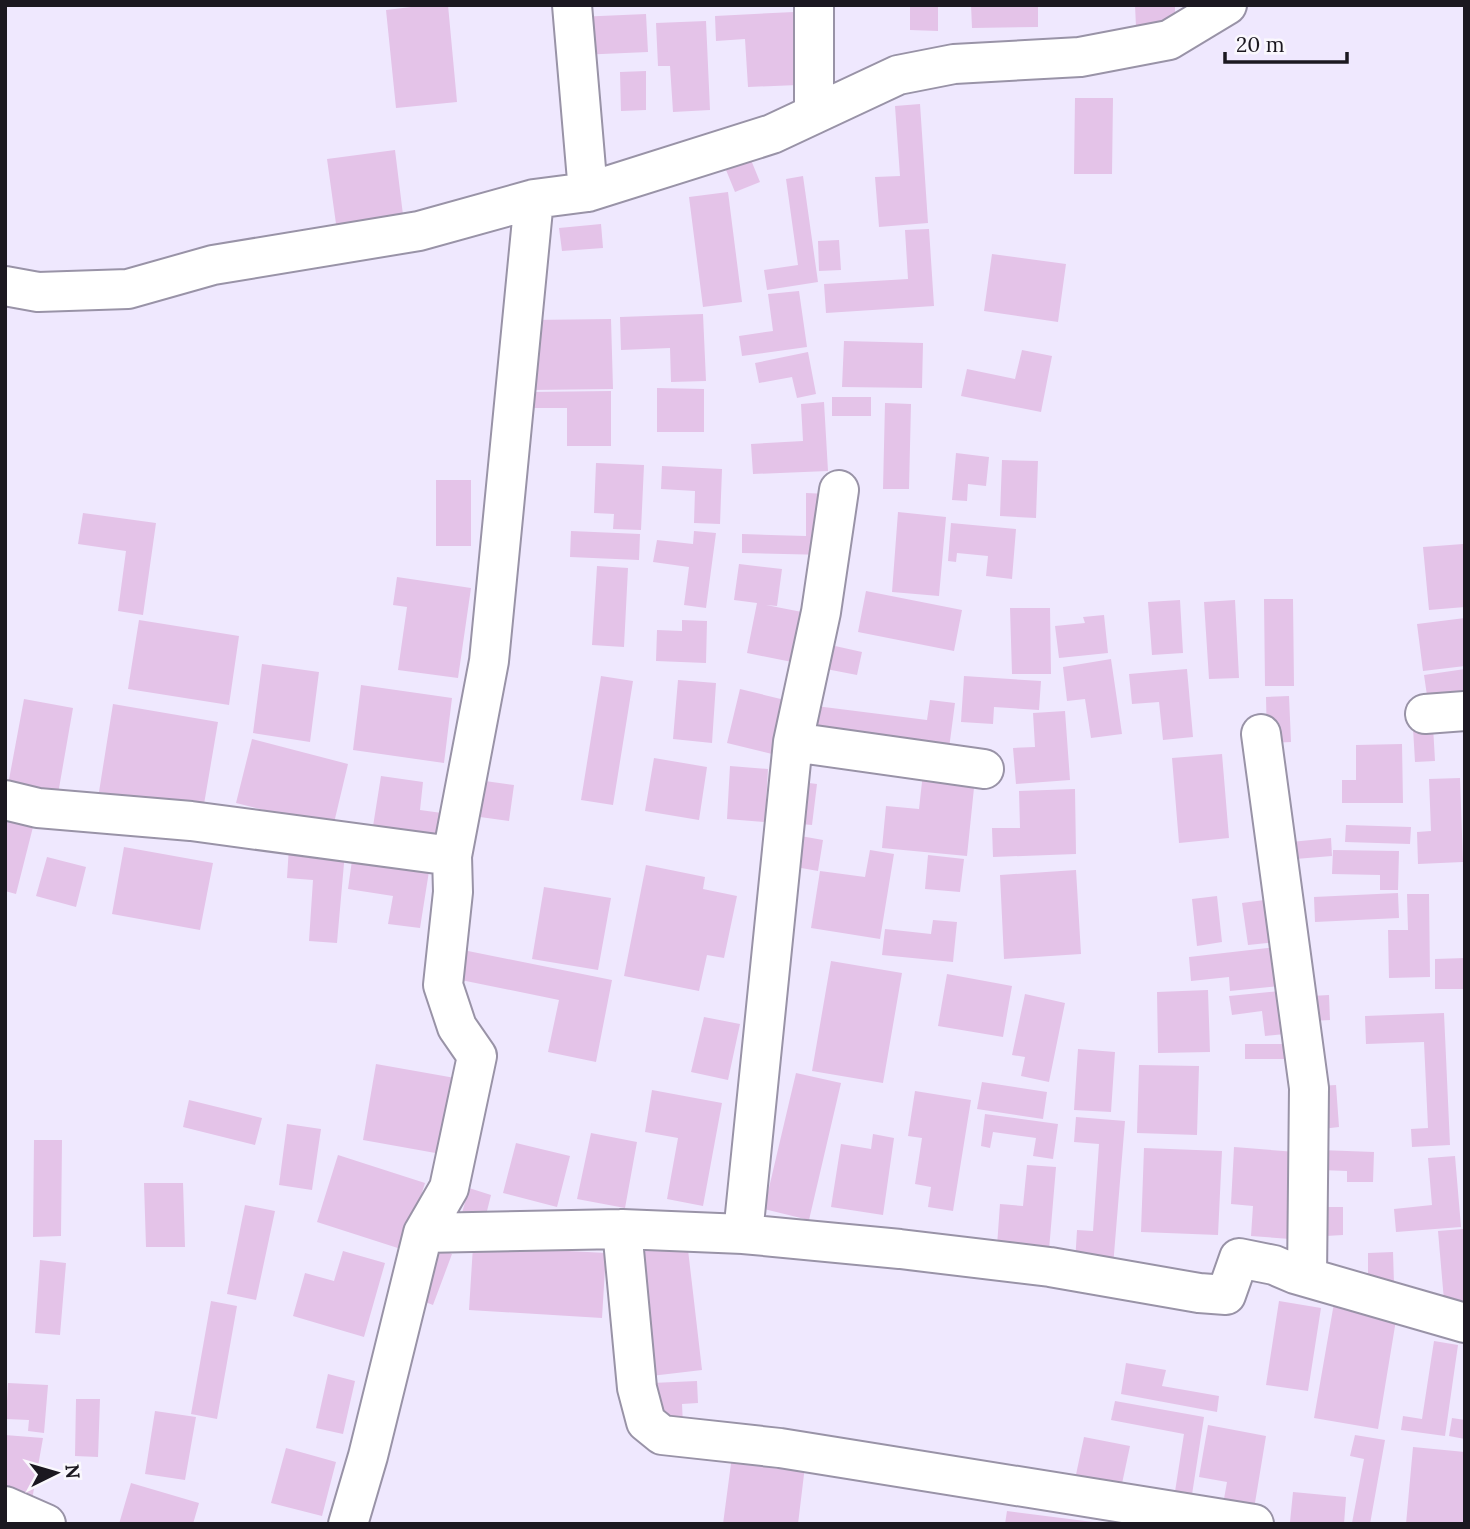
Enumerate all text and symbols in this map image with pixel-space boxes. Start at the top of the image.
scale bar [1225,21,1348,65]
text: 20 m [1236,31,1285,58]
north arrow [21,1438,91,1508]
text: N [60,1463,86,1480]

